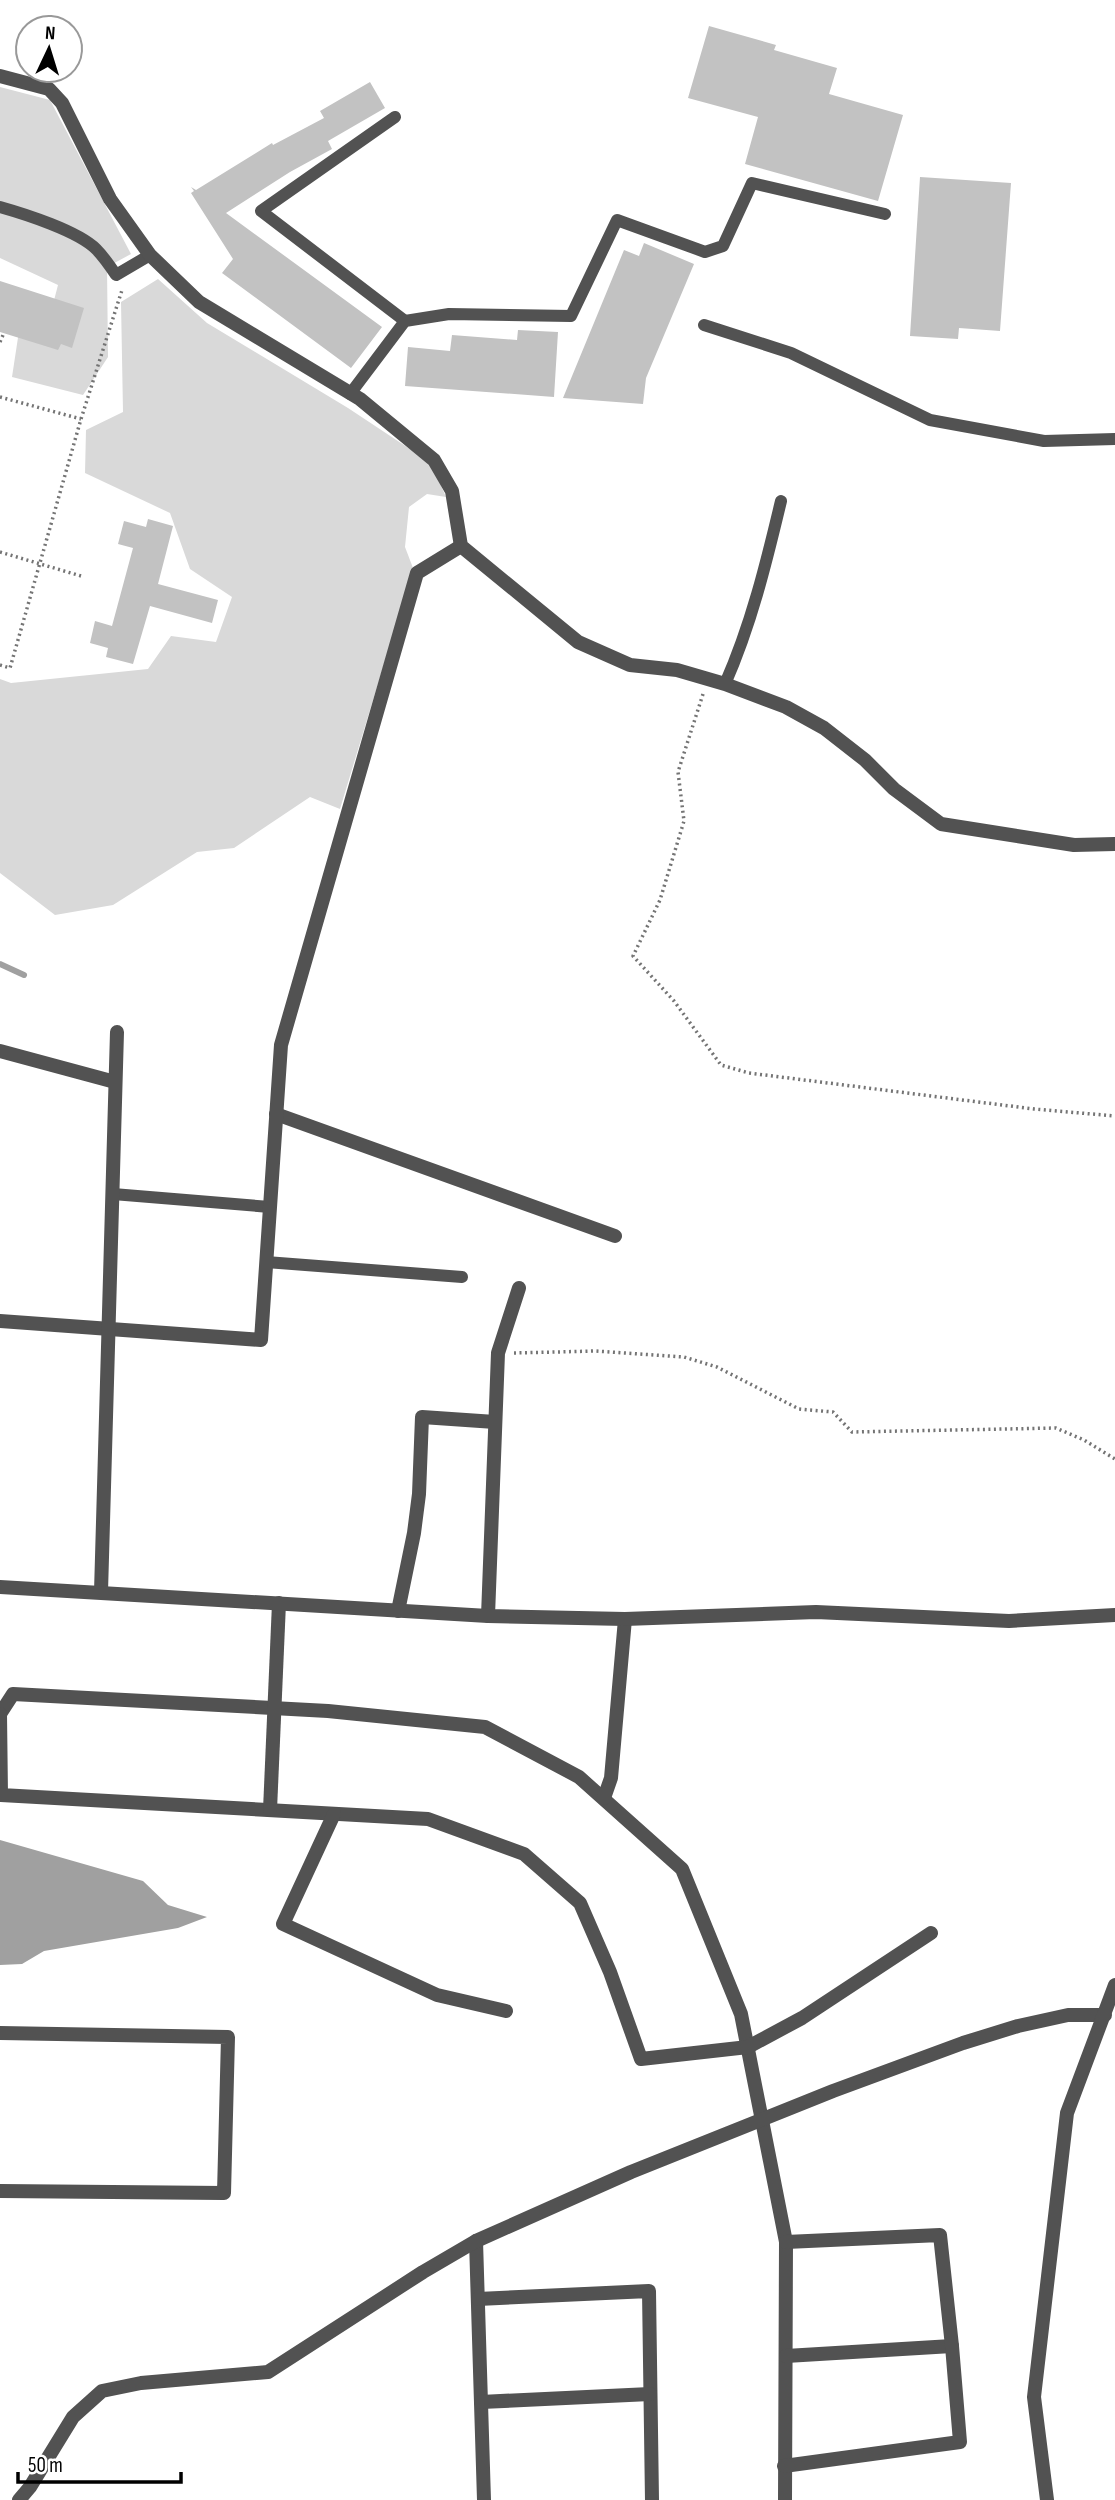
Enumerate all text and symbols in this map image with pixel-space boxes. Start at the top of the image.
north arrow [14,14,84,84]
text: N [44,22,56,45]
scale bar [18,2440,180,2484]
text: 50 m [28,2453,63,2478]

